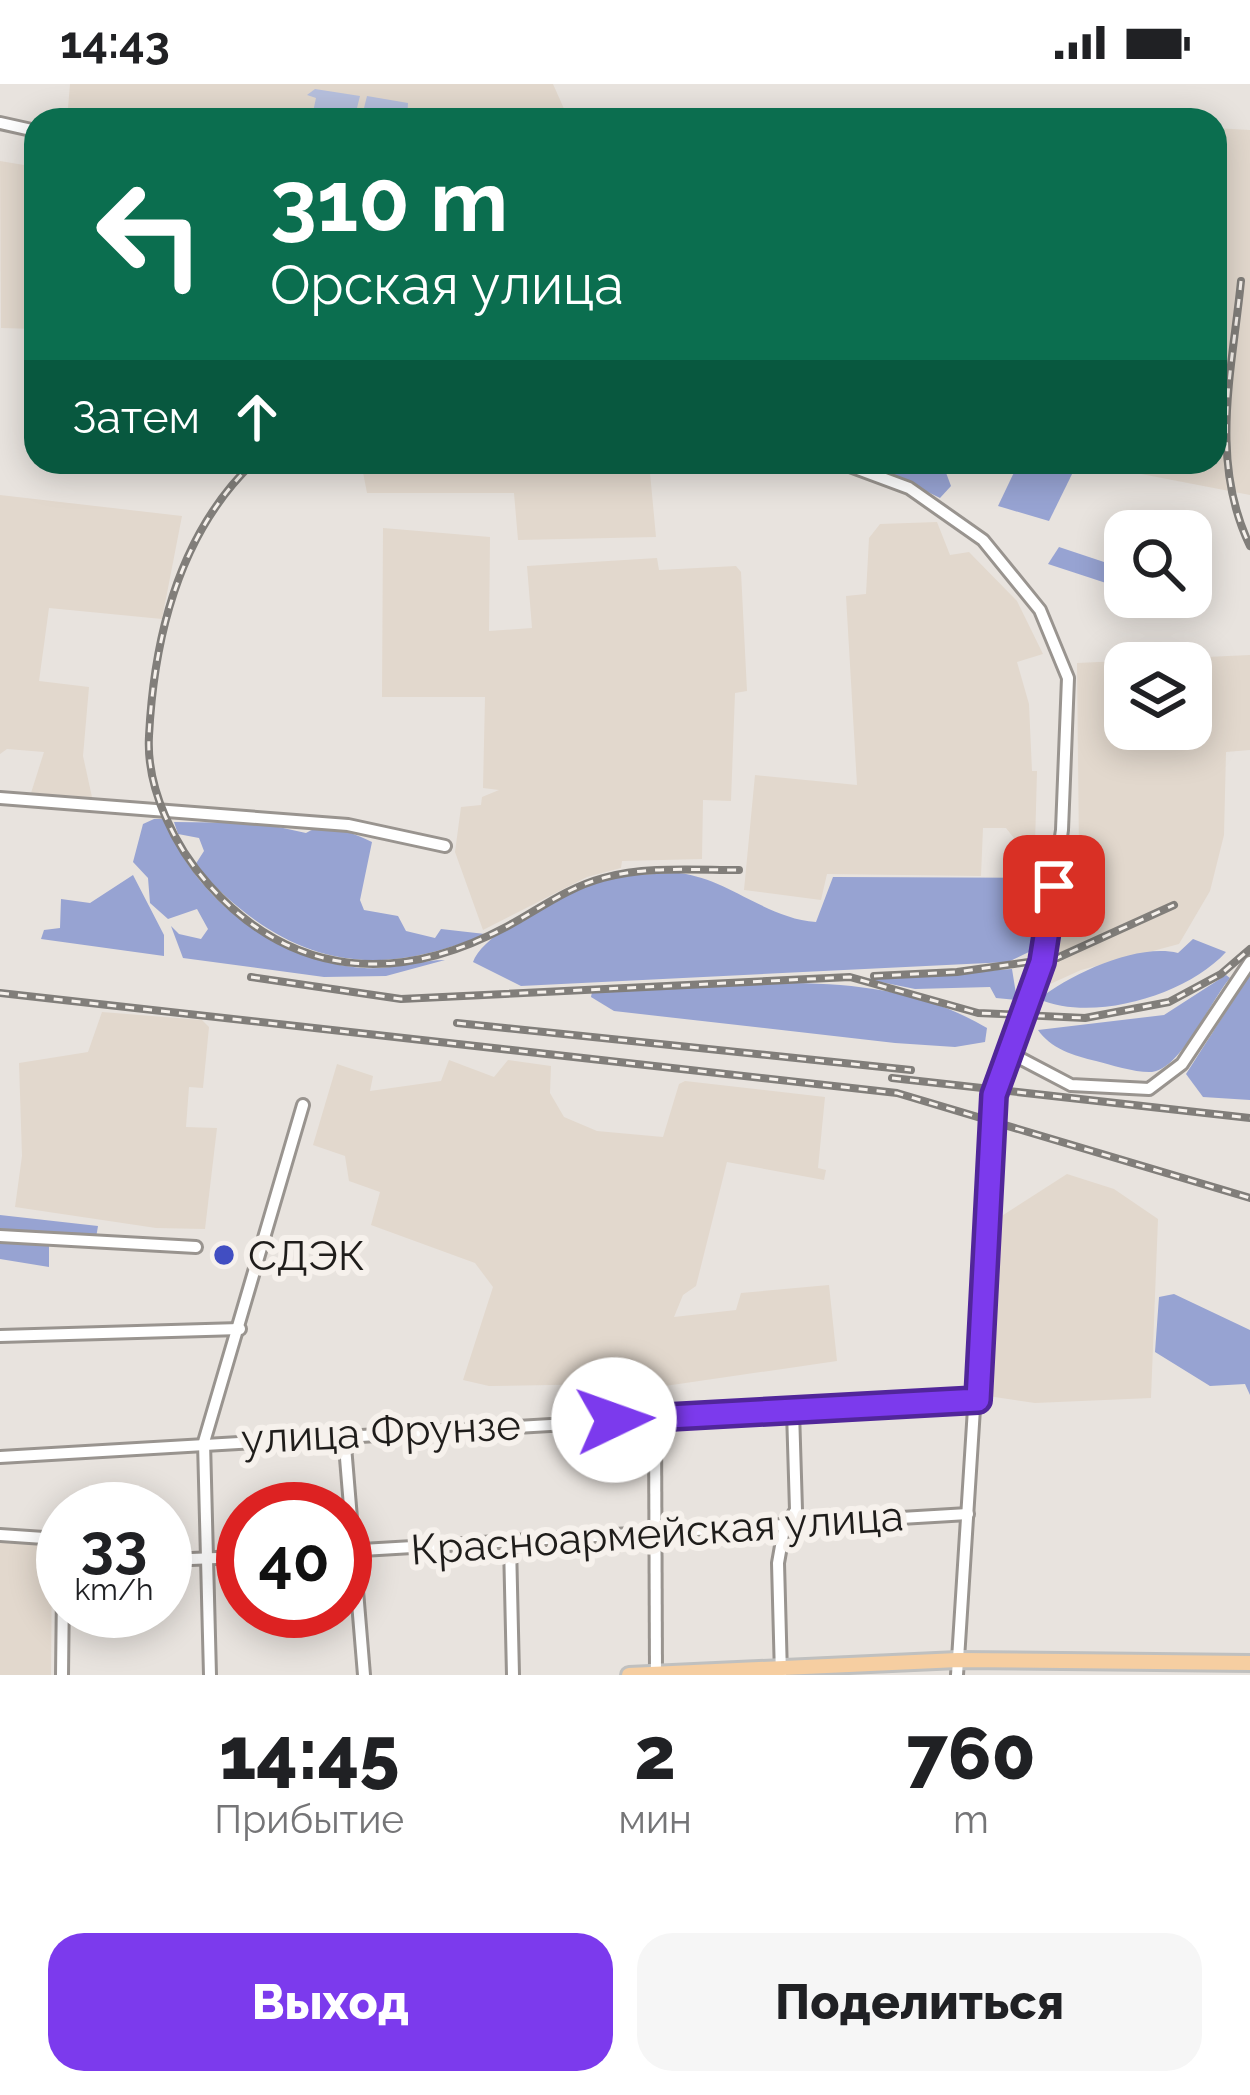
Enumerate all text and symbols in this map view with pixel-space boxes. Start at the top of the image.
text: 14:43 [60,16,170,69]
text: 310 m [270,152,508,251]
icon: left [72,156,228,312]
text: Орская улица [270,253,624,317]
icon: ahead [224,384,290,450]
text: Затем [72,391,200,444]
map controls [1104,510,1212,750]
button: search [1104,510,1212,618]
button: layers [1104,642,1212,750]
pin [1003,835,1105,937]
icon: arrive [1021,853,1087,919]
place label: СДЭК [248,1231,365,1280]
marker: СДЭК [211,1242,237,1268]
position arrow [551,1357,677,1483]
street label: улица Фрунзе [240,1400,522,1464]
speed limit sign: 40 [216,1482,372,1638]
street label: Красноармейская улица [409,1491,905,1575]
text: 33 [81,1510,147,1580]
text: km/h [74,1572,154,1607]
text: 14:45 [219,1711,400,1796]
text: 2 [634,1711,676,1796]
text: 760 [906,1711,1036,1796]
text: Прибытие [214,1796,404,1842]
text: мин [619,1796,692,1842]
text: m [953,1796,989,1842]
button: Выход [48,1933,613,2071]
button: Поделиться [637,1933,1202,2071]

